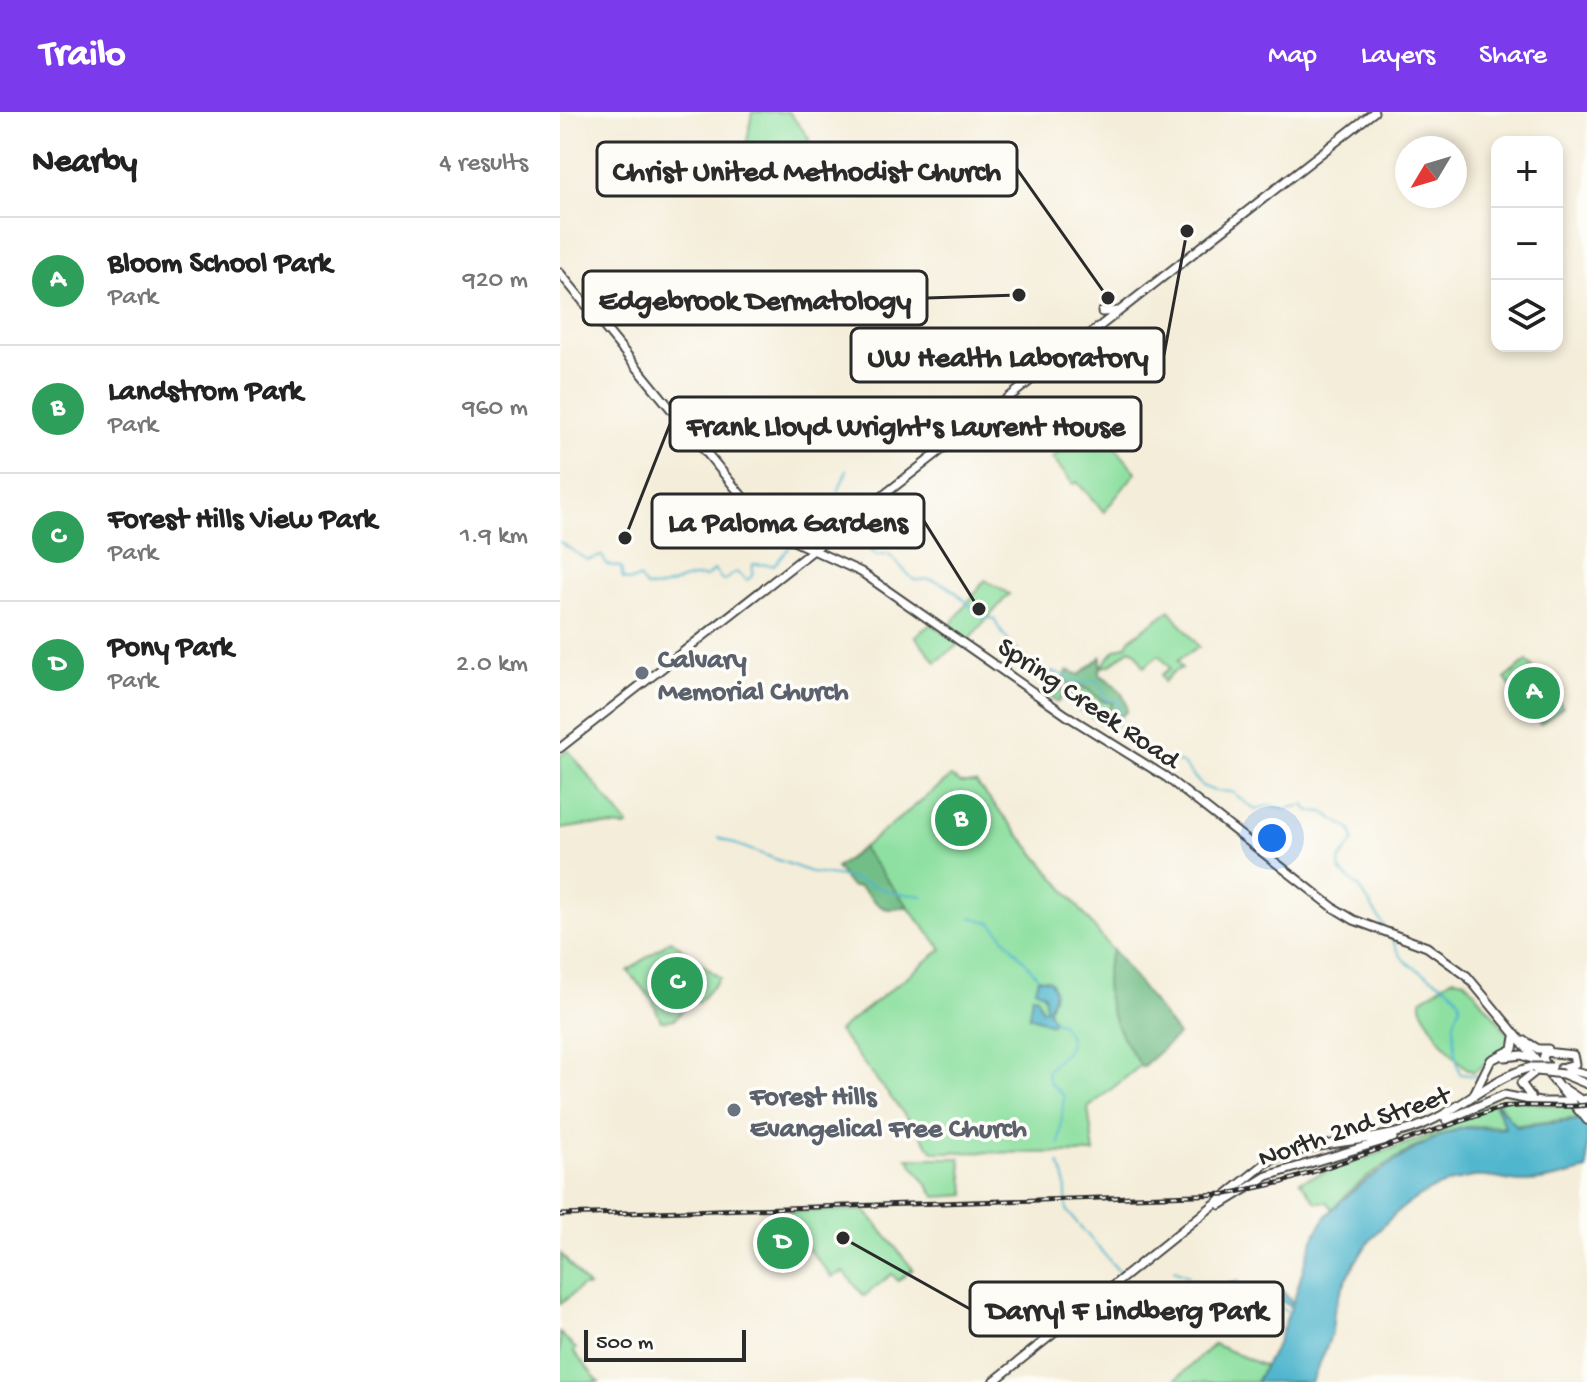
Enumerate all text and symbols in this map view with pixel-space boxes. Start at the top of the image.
text: Trailo [40,34,126,78]
text: Map [1268,40,1317,73]
text: Layers [1361,40,1435,73]
text: Share [1479,40,1547,73]
north arrow [1395,136,1467,208]
map controls [1491,136,1563,352]
button: + [1491,136,1563,208]
callout: Christ United Methodist Church [597,142,1017,196]
text: Nearby [32,144,137,184]
text: 4 results [439,149,528,180]
text: Christ United Methodist Church [613,157,1001,192]
button: − [1491,208,1563,280]
text: Bloom School Park [108,248,332,283]
text: A [50,266,66,297]
text: 920 m [463,266,528,297]
callout: Edgebrook Dermatology [583,271,927,325]
button: layers [1491,280,1563,352]
text: Park [108,283,158,314]
text: Edgebrook Dermatology [599,286,911,321]
callout: UW Health Laboratory [851,328,1164,382]
text: UW Health Laboratory [868,343,1149,378]
text: Landstrom Park [108,376,303,411]
text: B [51,394,65,425]
text: 960 m [462,394,528,425]
callout: Frank Lloyd Wright's Laurent House [670,397,1141,451]
text: Park [108,411,158,442]
text: Frank Lloyd Wright's Laurent House [686,412,1127,447]
callout: La Paloma Gardens [652,494,924,548]
text: Forest Hills View Park [108,504,377,539]
text: La Paloma Gardens [668,508,910,543]
text: C [51,522,65,553]
text: 1.9 km [460,522,528,553]
text: Park [108,539,158,570]
text: Pony Park [108,632,233,667]
street label: Spring Creek Road [990,632,1187,779]
place label: Calvary Memorial Church [658,645,848,710]
text: D [50,650,66,681]
text: 2.0 km [456,650,528,681]
pin: A [1508,663,1560,723]
marker: Calvary Memorial Church [633,664,651,682]
text: Park [108,667,158,698]
pin: B [935,790,987,850]
your location [1252,818,1292,858]
pin: C [651,953,703,1013]
street label: North 2nd Street [1254,1079,1457,1177]
place label: Forest Hills Evangelical Free Church [749,1082,1027,1147]
marker: Forest Hills Evangelical Free Church [725,1101,743,1119]
pin: D [757,1213,809,1273]
callout: Darryl F Lindberg Park [970,1282,1283,1336]
text: Darryl F Lindberg Park [983,1296,1271,1331]
scale bar [584,1326,746,1362]
text: 500 m [596,1331,653,1357]

